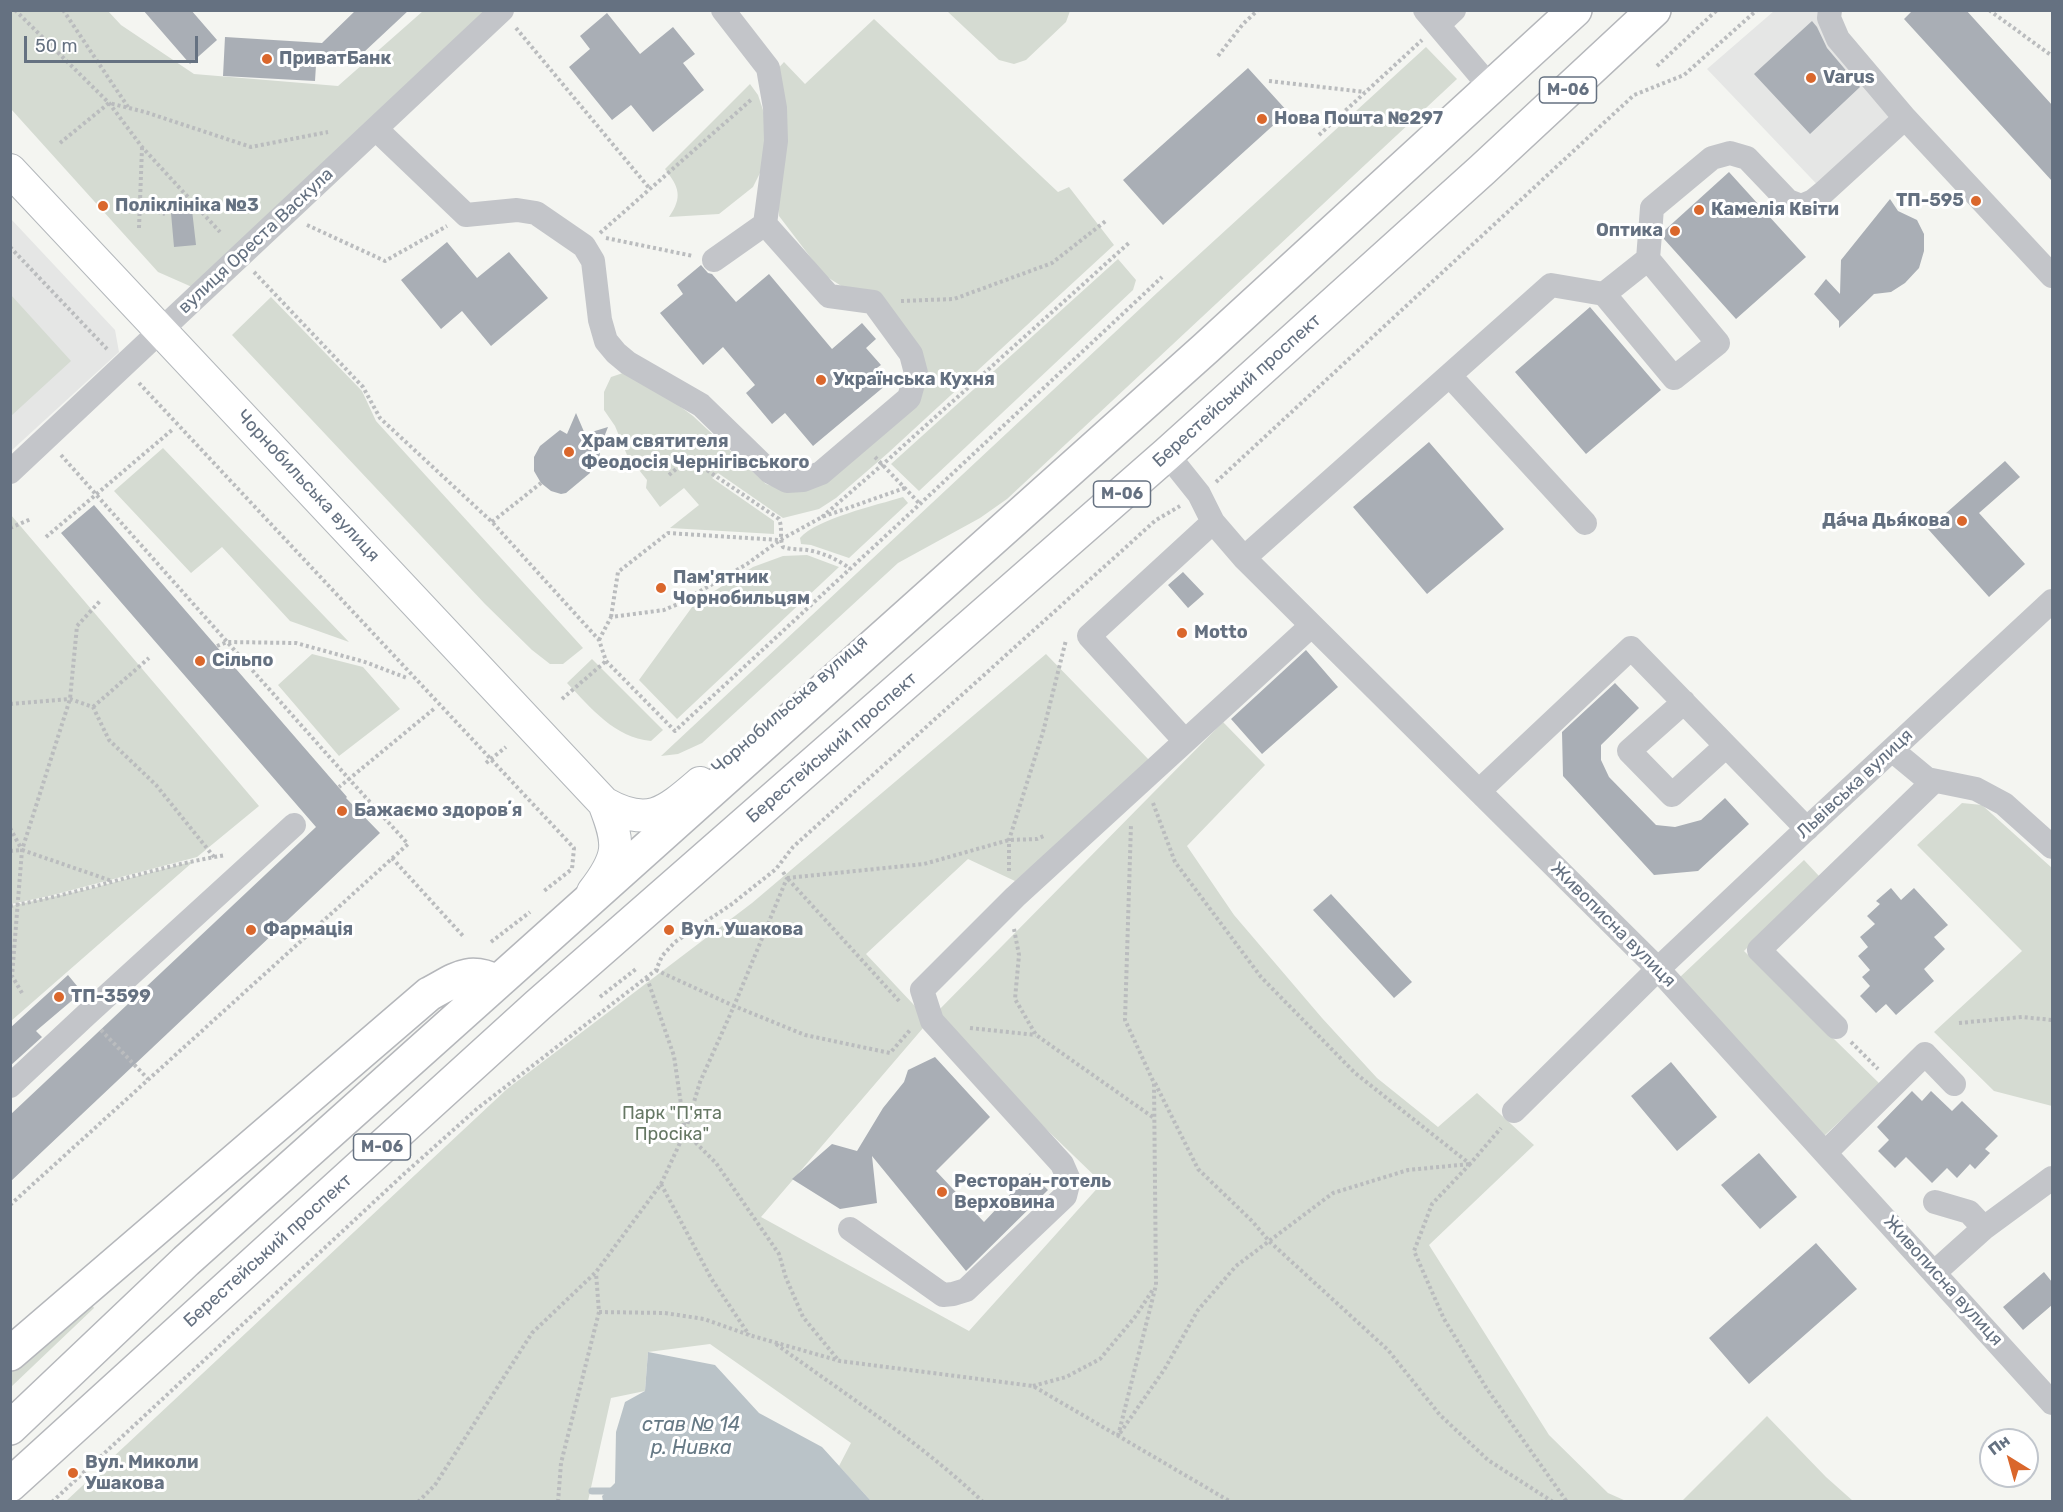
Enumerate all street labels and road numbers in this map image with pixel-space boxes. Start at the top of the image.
road number: М-06 [1540,77,1596,103]
street label: вулиця Ореста Васкула [174,164,338,318]
street label: Берестейський проспект [1148,310,1326,472]
street label: Чорнобильська вулиця [232,406,384,566]
road number: М-06 [1094,481,1150,507]
street label: Чорнобильська вулиця [708,631,872,779]
street label: Берестейський проспект [742,668,922,828]
street label: Львівська вулиця [1792,725,1918,843]
street label: Живописна вулиця [1546,858,1680,992]
road number: М-06 [354,1134,410,1160]
street label: Берестейський проспект [179,1170,357,1332]
street label: Живописна вулиця [1879,1211,2007,1351]

